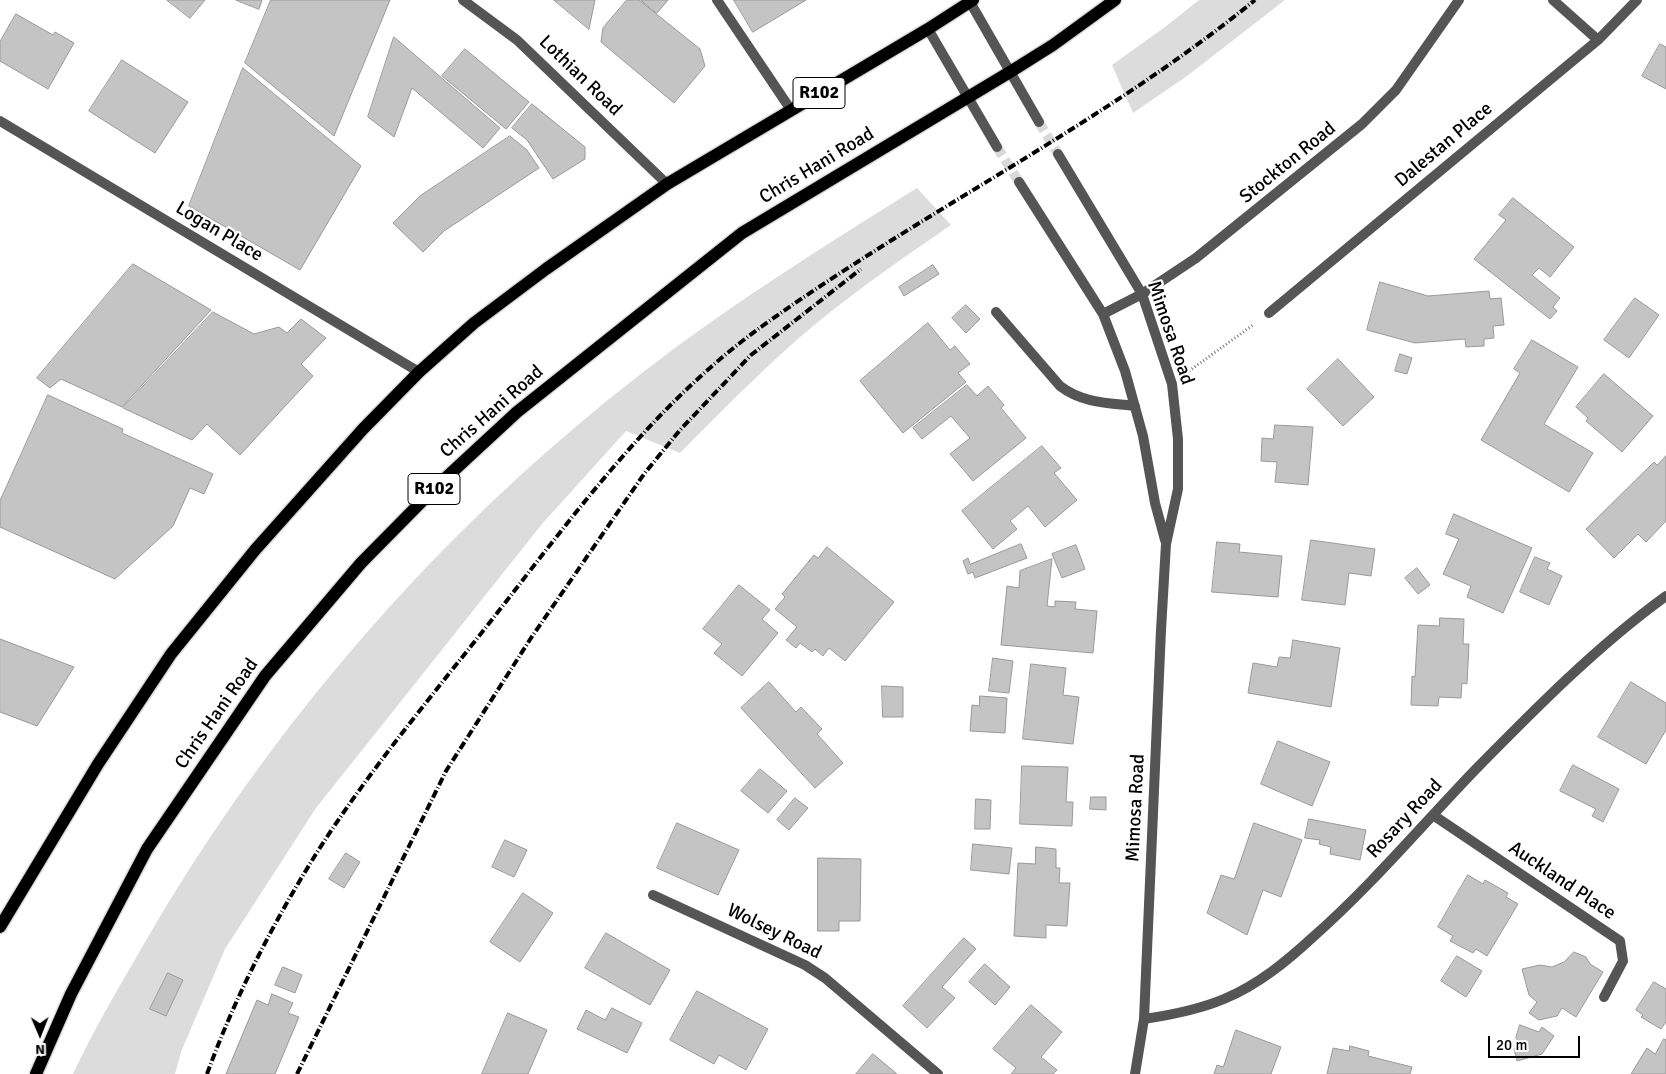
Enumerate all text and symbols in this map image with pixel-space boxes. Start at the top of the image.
street label: Lothian Road [534,31,626,121]
road number: R102 [793,78,845,109]
street label: Dalestan Place [1391,98,1497,192]
street label: Stockton Road [1235,117,1341,209]
street label: Chris Hani Road [756,123,878,209]
street label: Logan Place [171,197,267,267]
street label: Mimosa Road [1142,278,1198,388]
street label: Chris Hani Road [436,361,548,463]
road number: R102 [408,474,460,504]
street label: Chris Hani Road [170,654,264,774]
street label: Mimosa Road [1122,753,1150,863]
street label: Rosary Road [1362,775,1448,863]
street label: Auckland Place [1504,837,1620,925]
street label: Wolsey Road [723,899,825,965]
north arrow [15,1009,65,1059]
scale bar [1491,1026,1584,1058]
text: 20 m [1496,1036,1527,1054]
text: N [35,1041,45,1058]

